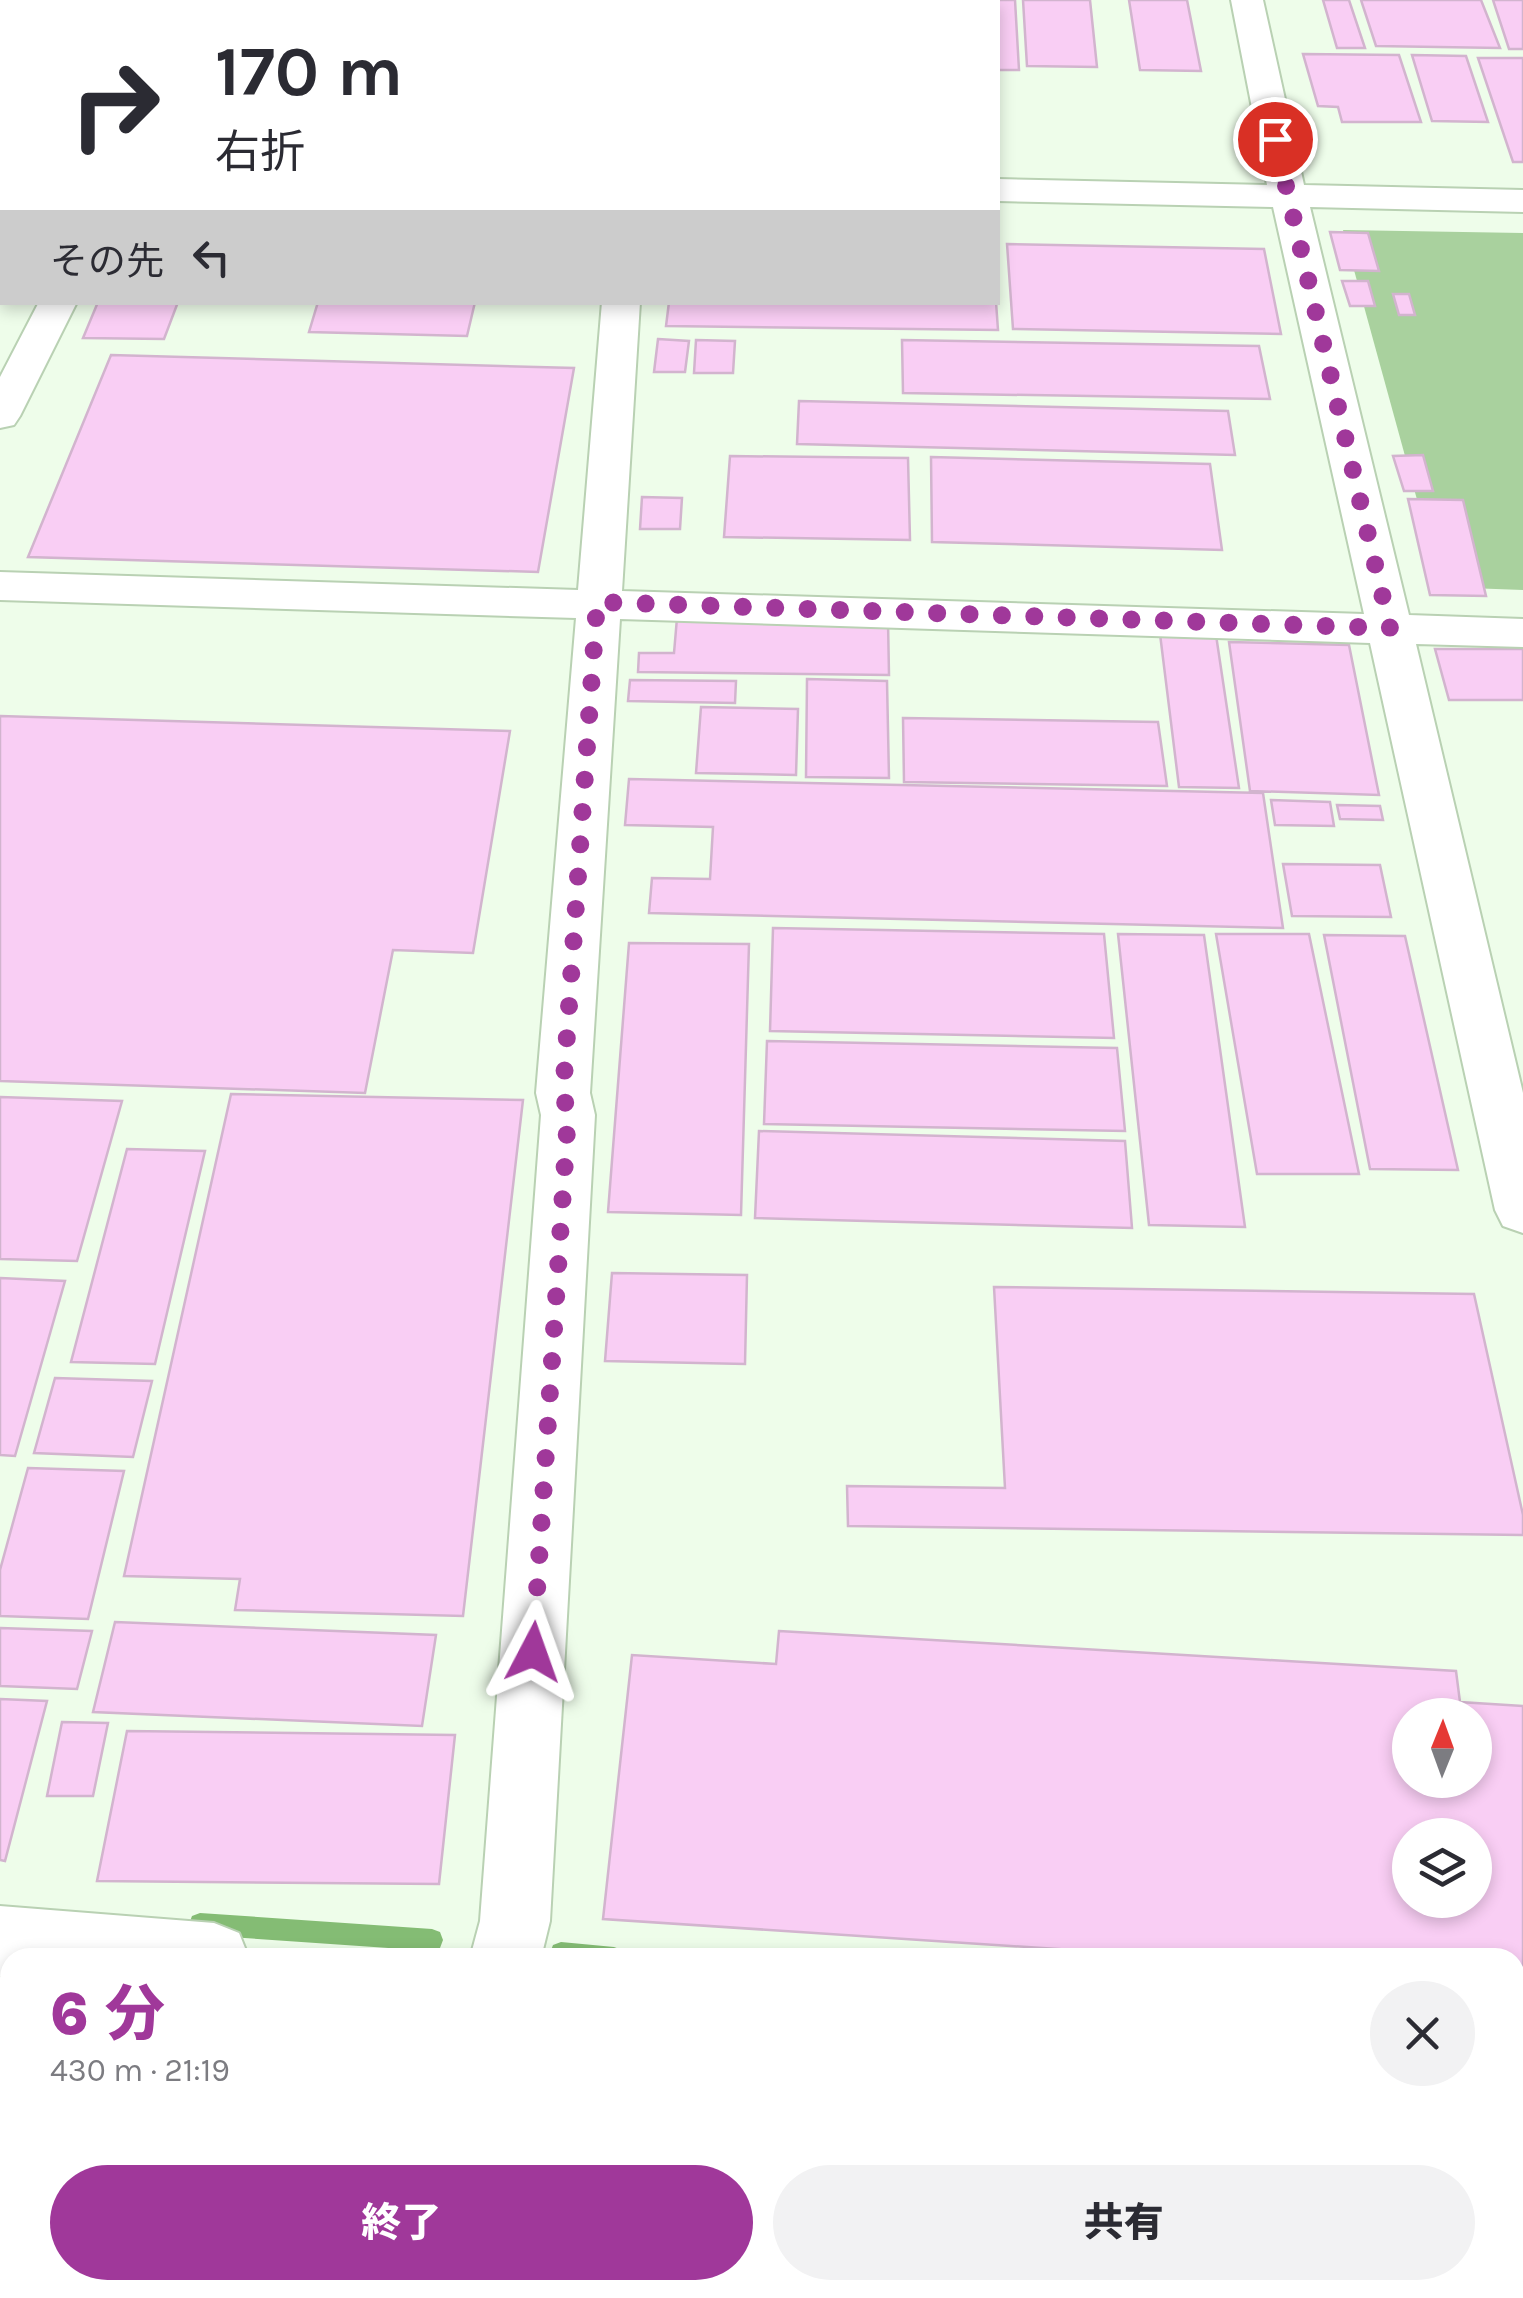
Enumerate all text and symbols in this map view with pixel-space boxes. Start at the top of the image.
text: 170 m [215,31,403,113]
icon: right [50,40,180,170]
pin [1233,97,1318,182]
icon: arrive [1248,112,1303,167]
text: 右折 [215,126,305,178]
icon: left [184,230,239,285]
text: その先 [50,239,164,284]
position arrow [481,1600,585,1704]
north arrow [1392,1698,1492,1798]
map controls [1392,1698,1492,1918]
button: layers [1392,1818,1492,1918]
text: 6 分 [50,1979,165,2049]
button: close [1370,1981,1475,2086]
text: 430 m · 21:19 [50,2052,230,2089]
button: 終了 [50,2165,753,2280]
button: 共有 [773,2165,1475,2280]

